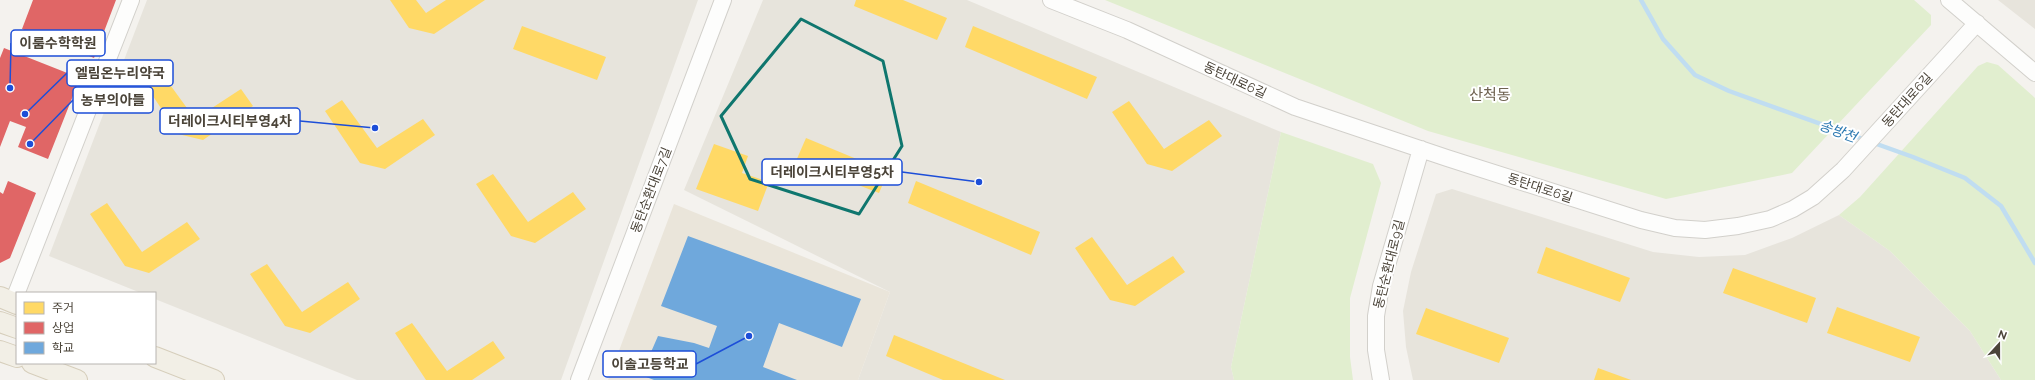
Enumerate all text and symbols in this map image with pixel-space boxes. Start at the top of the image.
callout: 이룸수학학원 [11,30,105,56]
text: 이룸수학학원 [19,35,97,51]
street label: 동탄대로6길 [1201,59,1269,101]
callout: 엘림온누리약국 [67,60,173,86]
text: 엘림온누리약국 [75,65,165,81]
street label: 동탄대로6길 [1879,70,1935,130]
district label: 산척동 [1469,86,1511,104]
callout: 농부의아들 [73,87,153,113]
text: 농부의아들 [81,92,145,108]
callout: 더레이크시티부영4차 [160,108,300,134]
text: 더레이크시티부영4차 [168,113,292,129]
water label: 송방천 [1817,117,1860,146]
street label: 동탄순환대로7길 [628,145,674,235]
callout: 더레이크시티부영5차 [762,159,902,185]
text: 더레이크시티부영5차 [770,164,894,180]
street label: 동탄대로6길 [1506,170,1574,206]
street label: 동탄순환대로9길 [1371,218,1407,310]
legend [16,292,156,364]
text: 주거 [52,301,74,315]
text: 상업 [52,321,74,335]
north arrow [1979,324,2019,364]
text: N [1996,328,2009,343]
text: 학교 [52,341,74,355]
callout: 이솔고등학교 [603,351,696,377]
text: 이솔고등학교 [611,356,689,372]

